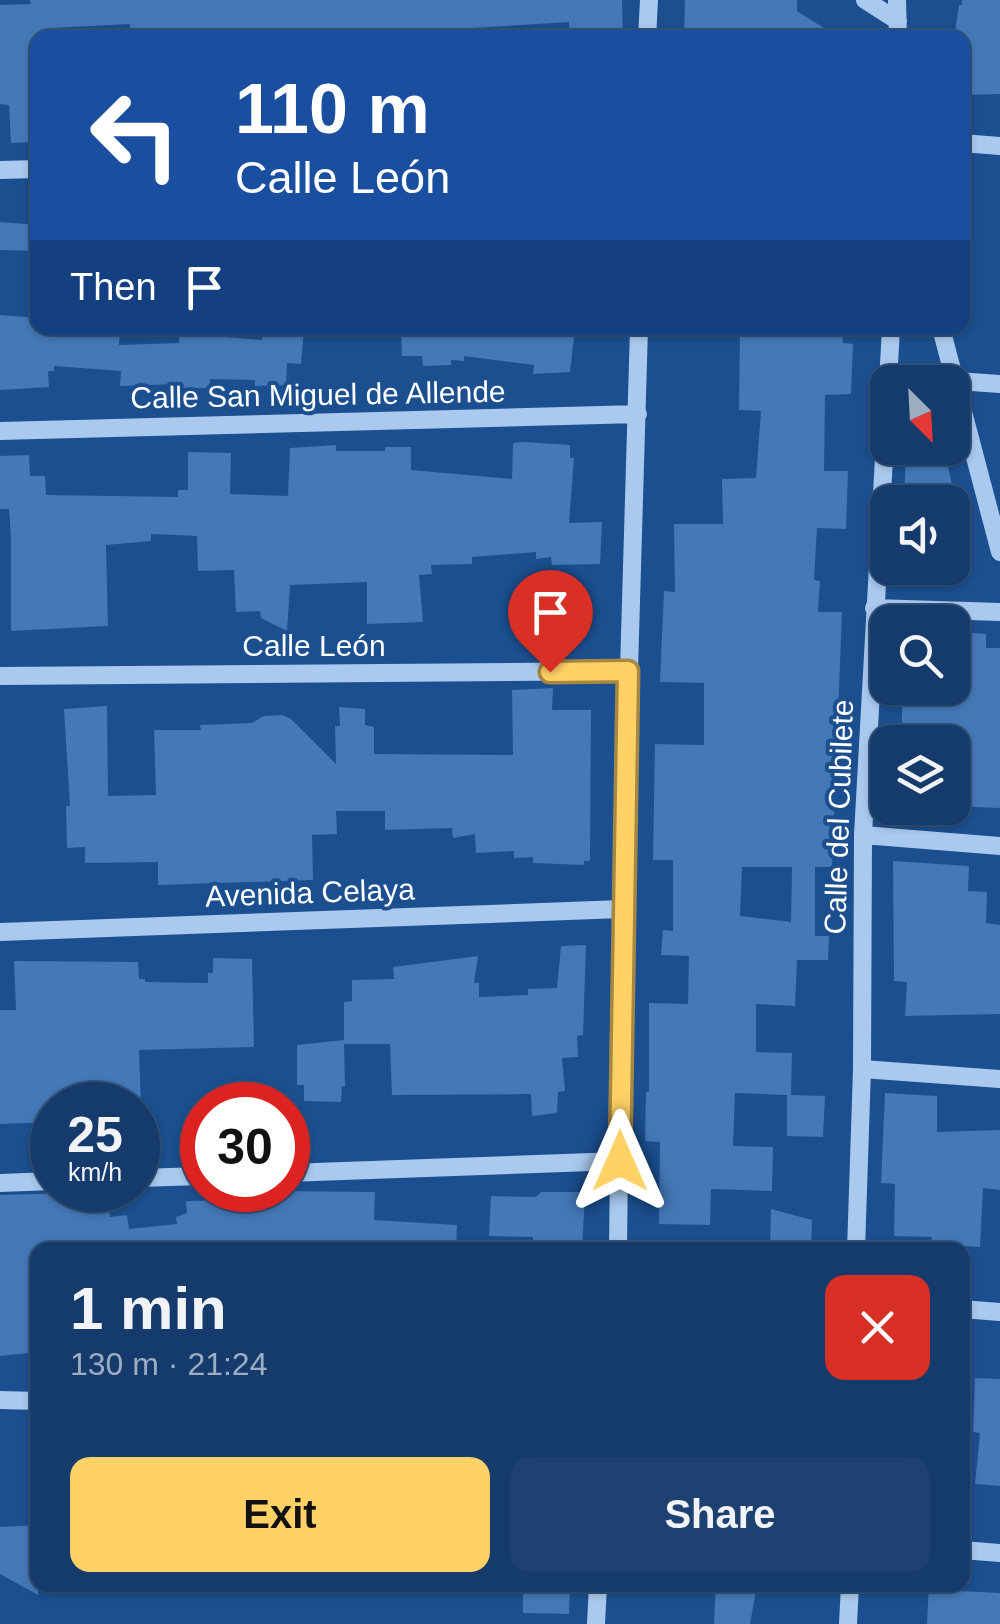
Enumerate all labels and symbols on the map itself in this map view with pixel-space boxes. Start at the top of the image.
north arrow [870,365,970,465]
street label: Calle San Miguel de Allende [130,375,506,414]
pin [508,570,593,673]
street label: Calle León [242,629,386,662]
street label: Calle del Cubilete [818,699,859,935]
street label: Avenida Celaya [205,872,416,913]
speed limit sign: 30 [180,1082,310,1212]
position arrow [568,1109,672,1213]

